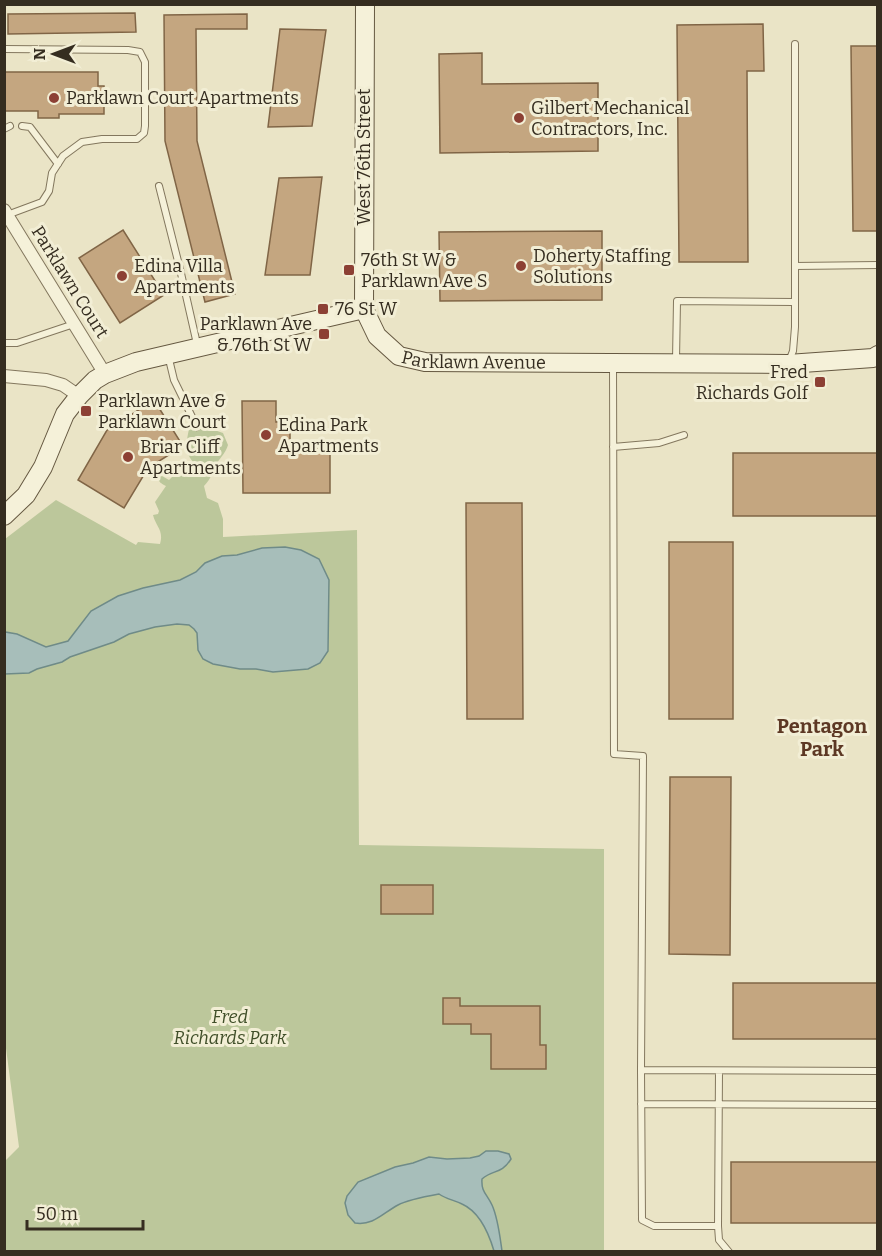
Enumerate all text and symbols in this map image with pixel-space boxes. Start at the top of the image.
north arrow [24,24,84,84]
text: N [30,48,49,60]
place label: Parklawn Court Apartments [66,87,299,109]
street label: West 76th Street [353,88,375,226]
marker: Parklawn Court Apartments [47,91,61,105]
place label: Gilbert Mechanical Contractors, Inc. [531,97,689,140]
marker: Gilbert Mechanical Contractors, Inc. [512,111,526,125]
street label: Parklawn Court [27,222,114,343]
place label: Doherty Staffing Solutions [533,245,671,288]
place label: 76th St W & Parklawn Ave S [361,249,488,292]
place label: Edina Villa Apartments [134,255,235,298]
marker: Doherty Staffing Solutions [514,259,528,273]
marker: 76th St W & Parklawn Ave S [342,263,356,277]
marker: Edina Villa Apartments [115,269,129,283]
place label: 76 St W [335,298,398,320]
marker: 76 St W [316,302,330,316]
place label: Parklawn Ave & 76th St W [200,313,313,356]
marker: Parklawn Ave & 76th St W [317,327,331,341]
street label: Parklawn Avenue [399,346,546,374]
place label: Fred Richards Golf [696,361,810,404]
marker: Fred Richards Golf [813,375,827,389]
place label: Parklawn Ave & Parklawn Court [98,390,227,433]
marker: Parklawn Ave & Parklawn Court [79,404,93,418]
place label: Edina Park Apartments [278,414,379,457]
marker: Edina Park Apartments [259,428,273,442]
place label: Briar Cliff Apartments [140,436,241,479]
marker: Briar Cliff Apartments [121,450,135,464]
district label: Pentagon Park [777,714,867,761]
park label: Fred Richards Park [174,1006,287,1049]
scale bar [27,1193,142,1231]
text: 50 m [36,1203,78,1225]

